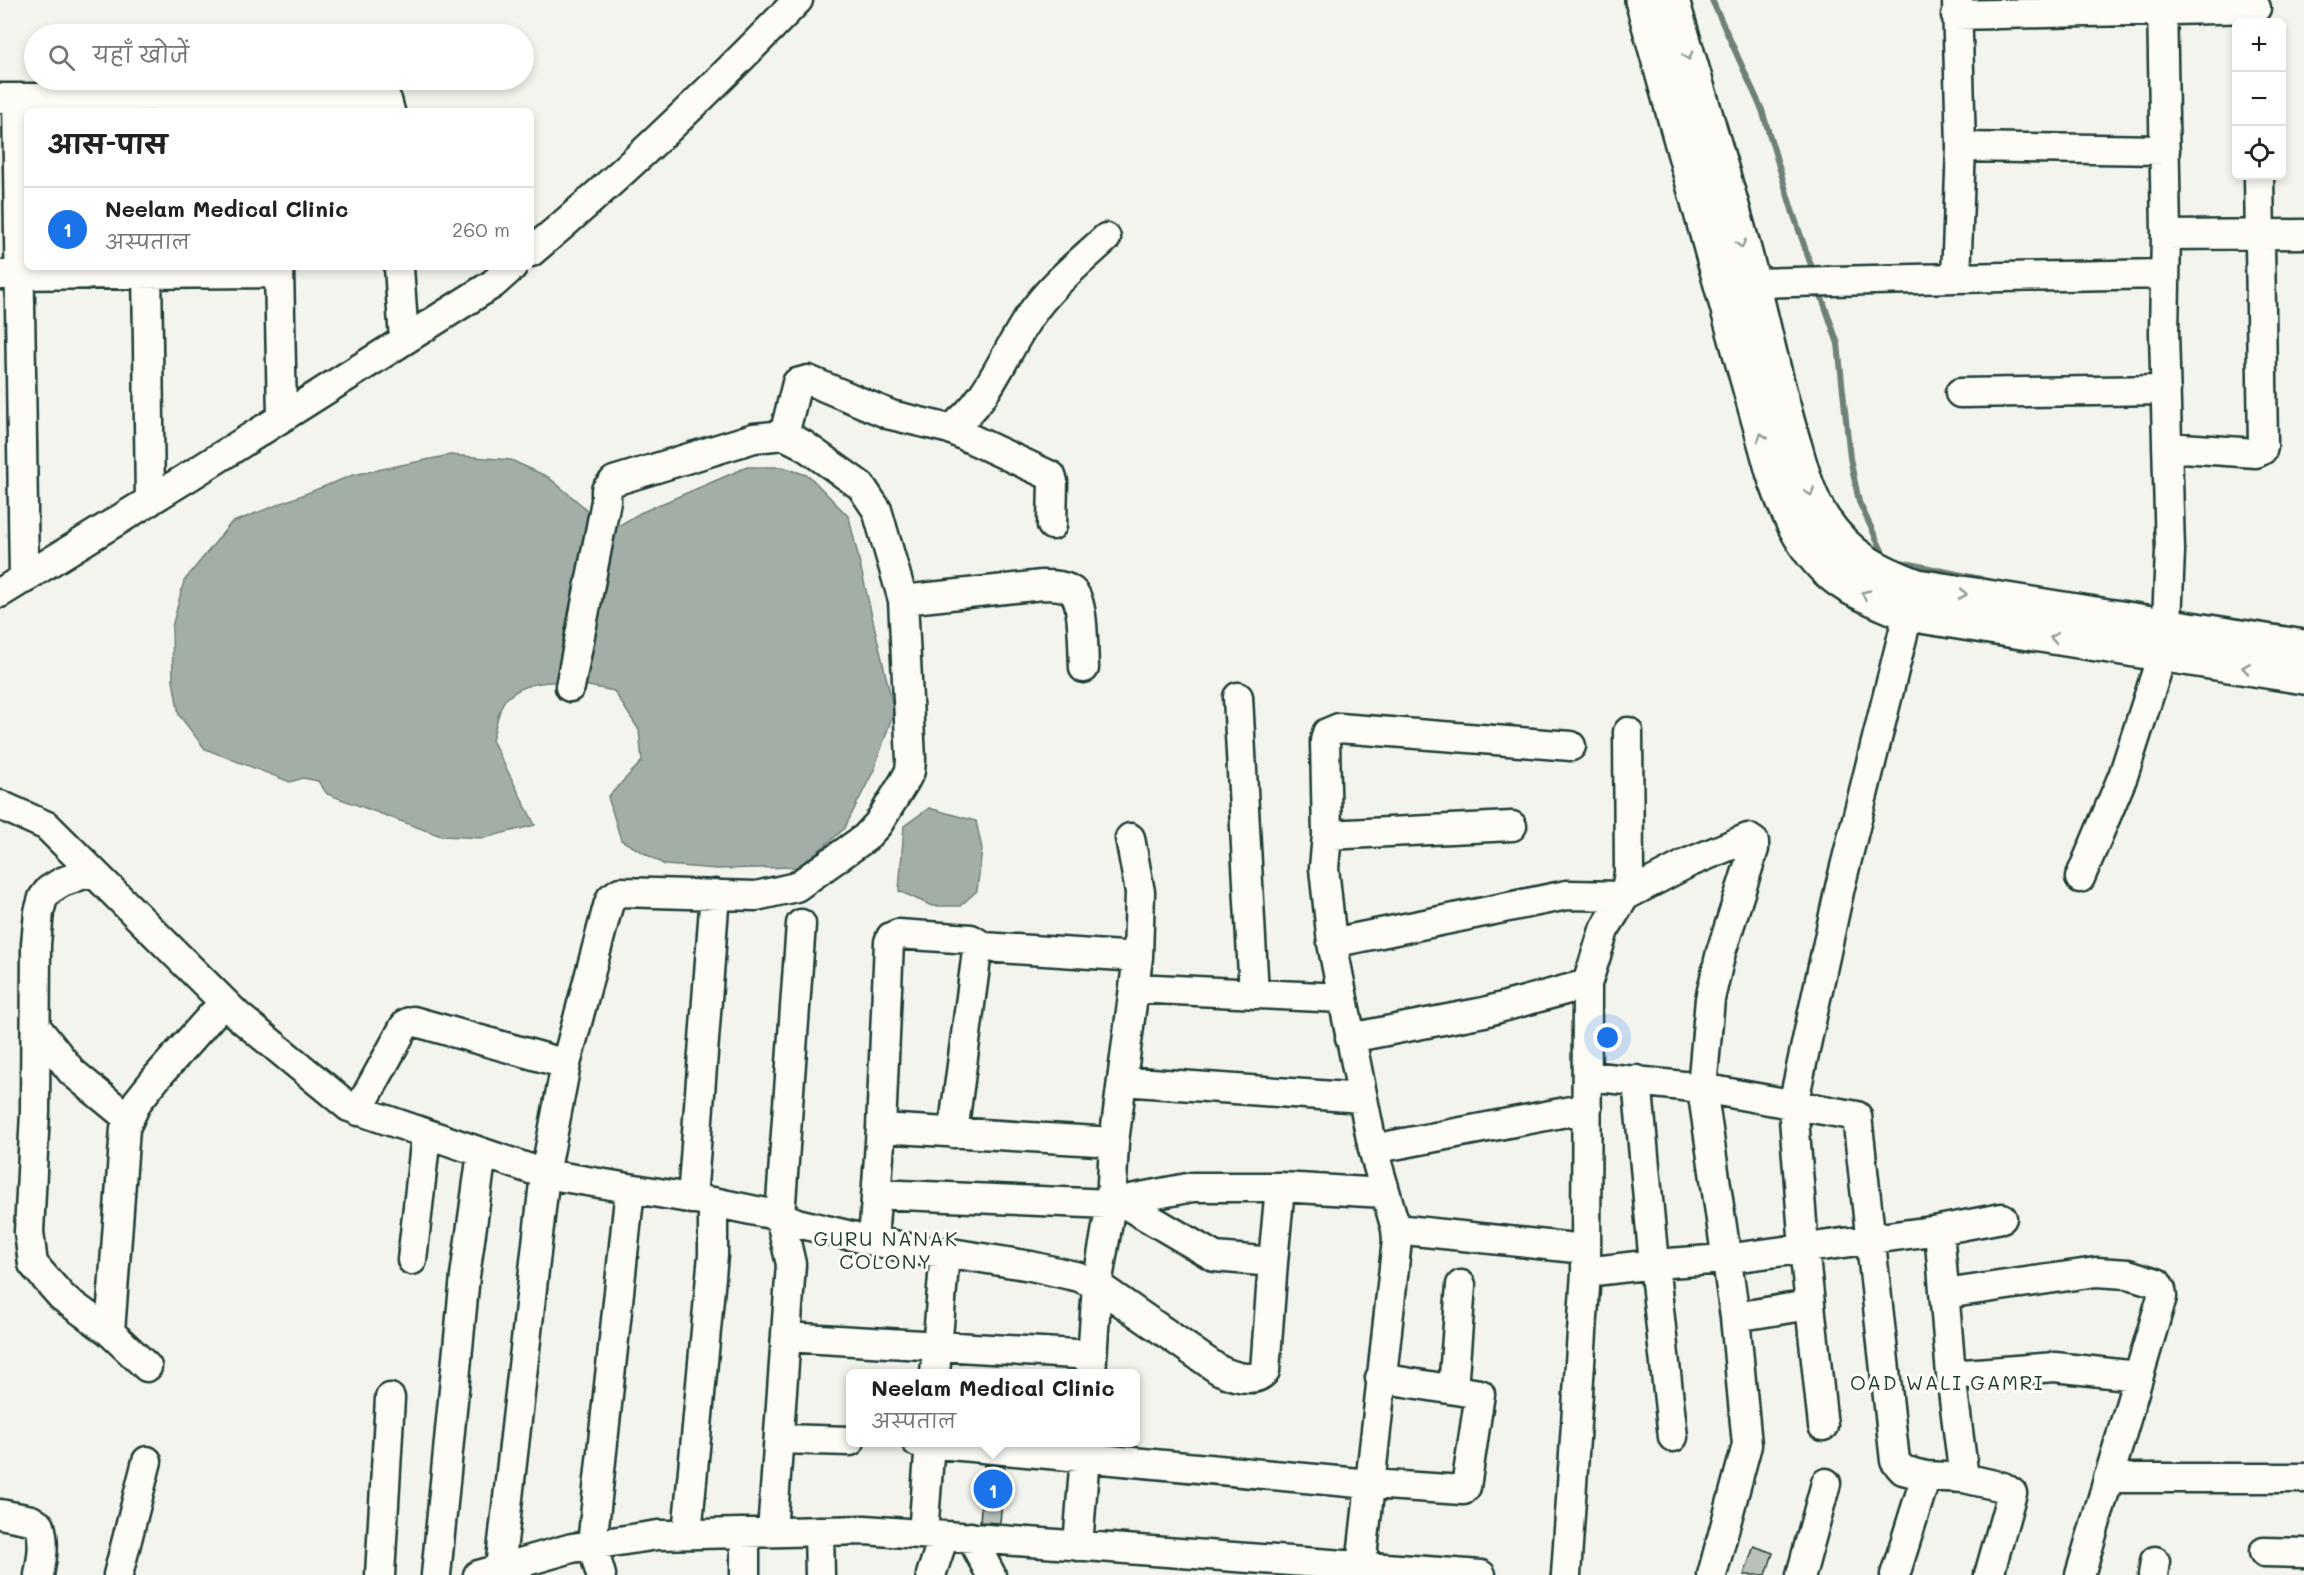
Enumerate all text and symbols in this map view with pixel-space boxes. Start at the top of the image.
map controls [2232,18,2286,180]
button: + [2232,18,2286,72]
search box [24,24,534,90]
text: यहाँ खोजें [93,40,189,69]
icon: search [45,41,78,74]
one-way arrow [1681,50,1693,61]
button: − [2232,72,2286,126]
button: locate [2232,126,2286,180]
text: आस-पास [48,127,167,161]
text: Neelam Medical Clinic [105,194,348,223]
text: 1 [63,216,72,242]
text: 260 m [452,216,510,242]
text: अस्पताल [105,228,190,254]
one-way arrow [1734,239,1747,249]
one-way arrow [1757,432,1769,443]
one-way arrow [1802,487,1815,497]
one-way arrow [1958,588,1968,600]
one-way arrow [1860,589,1871,601]
one-way arrow [2049,632,2058,644]
one-way arrow [2242,663,2251,675]
your location [1593,1023,1622,1052]
district label: GURU NANAK COLONY [813,1225,959,1274]
popup [846,1369,1140,1447]
district label: OAD WALI GAMRI [1850,1369,2044,1395]
text: Neelam Medical Clinic [871,1373,1115,1402]
text: अस्पताल [871,1407,956,1433]
pin: 1 [974,1466,1012,1512]

